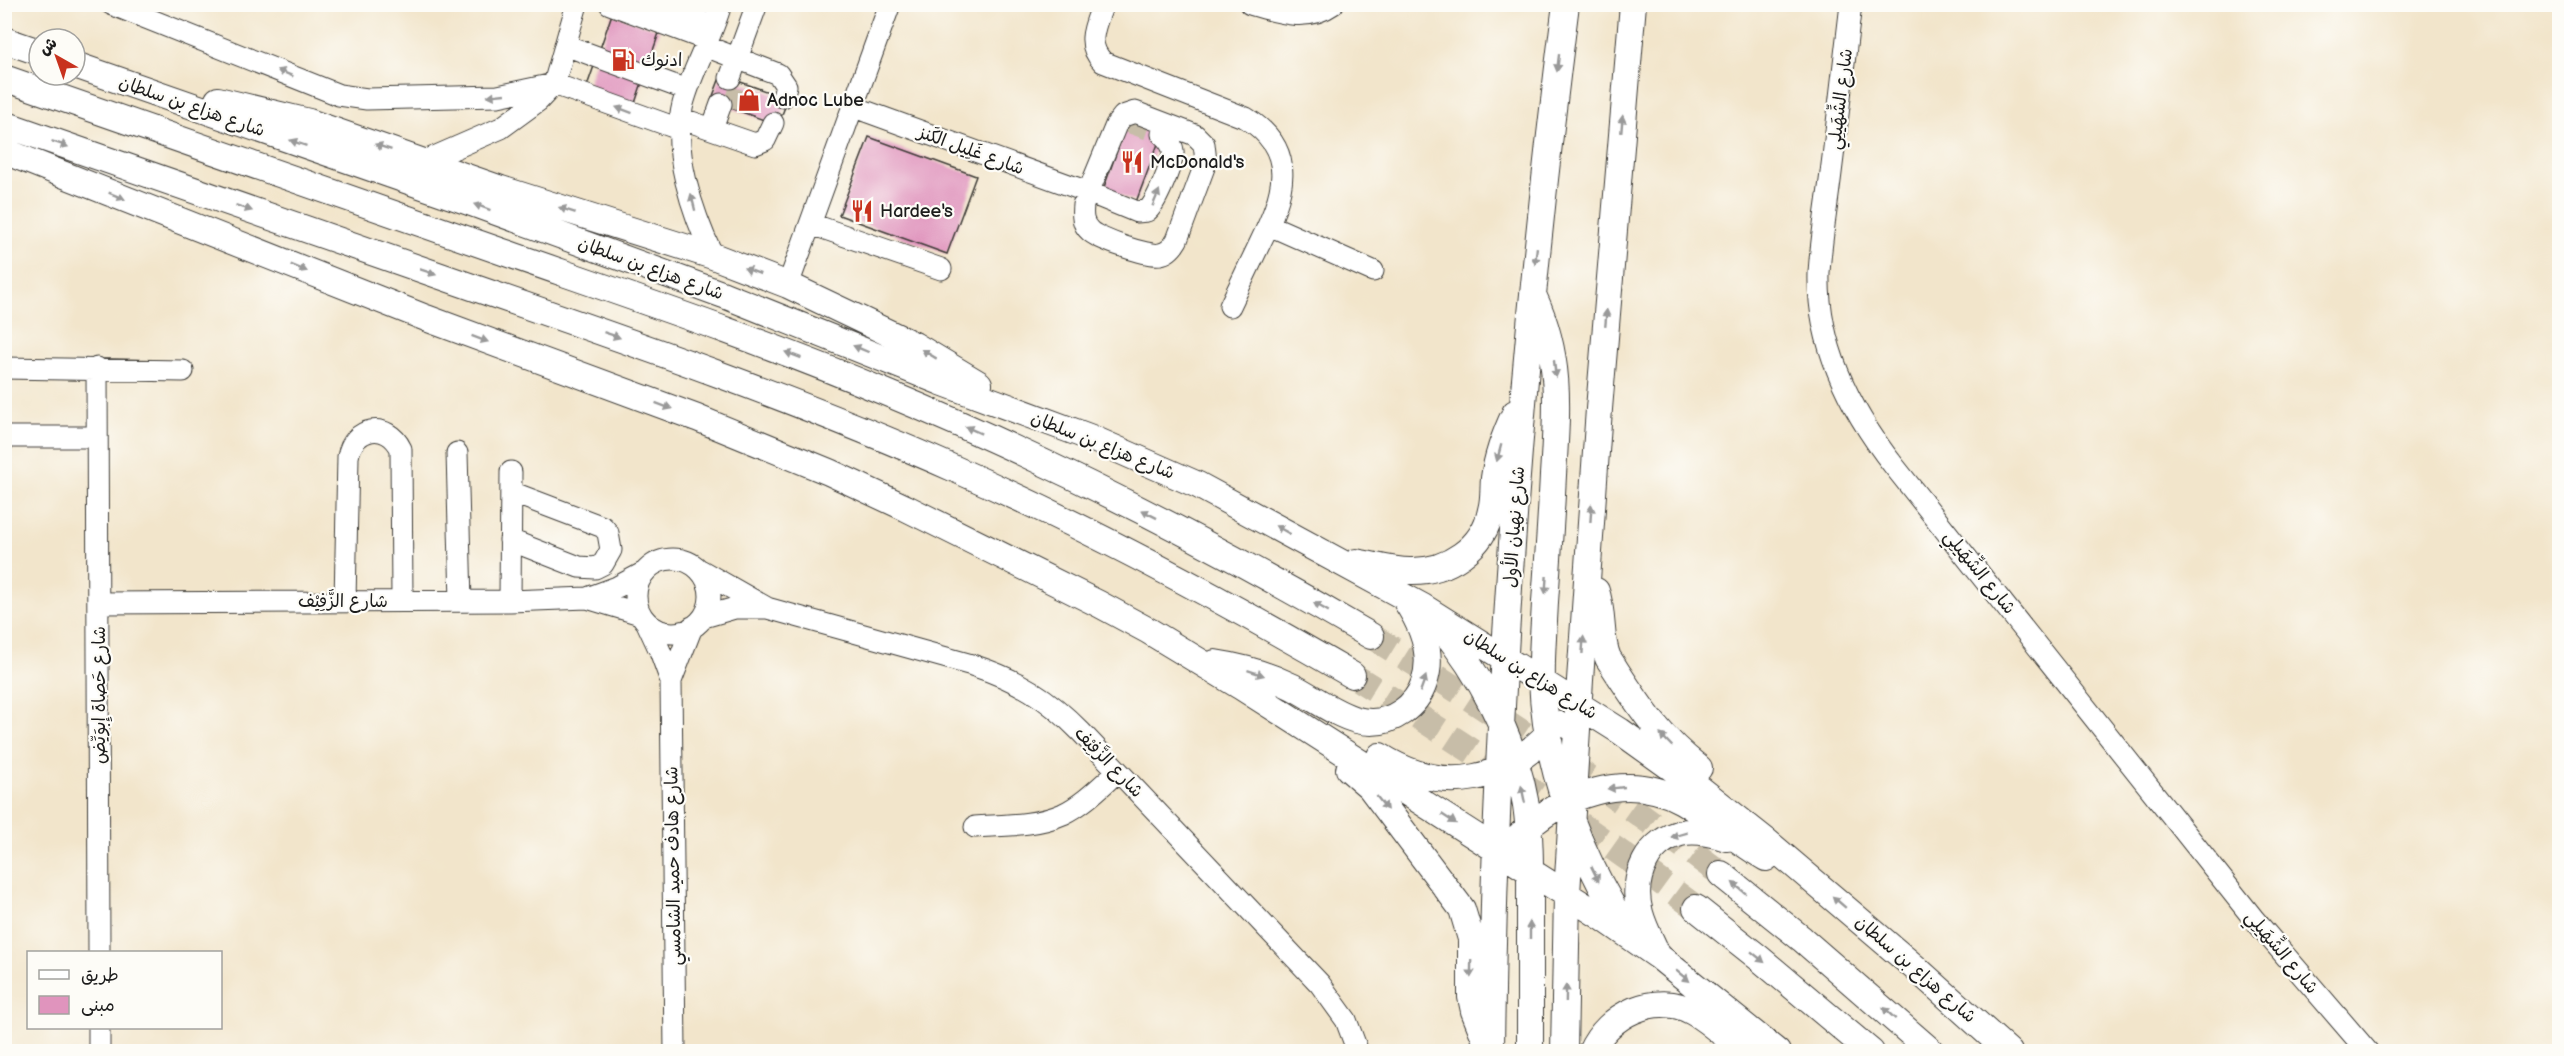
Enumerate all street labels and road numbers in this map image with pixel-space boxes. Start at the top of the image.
street label: شارع الشِّهَيلِي [1821,47,1862,152]
street label: شارع هزاع بن سلطان [116,72,268,142]
street label: شارع غَلِيل الكَنز [913,120,1027,180]
street label: شارع هزاع بن سلطان [575,232,726,305]
street label: شارع هزاع بن سلطان [1028,407,1178,485]
street label: شارع نهيان الأول [1498,465,1530,589]
street label: شارع الشِّهَيلِي [1935,524,2022,622]
street label: شارع الزَّفِيْف [298,588,388,613]
street label: شارع هزاع بن سلطان [1460,625,1601,725]
street label: شارع حَصاة إِبوَيِّض [89,626,112,764]
street label: شارع الزَّفِيْف [1069,721,1149,803]
street label: شارع هادف حميد الشامسي [661,766,691,966]
street label: شارع الشِّهَيلِي [2237,904,2325,1001]
street label: شارع هزاع بن سلطان [1850,911,1980,1028]

